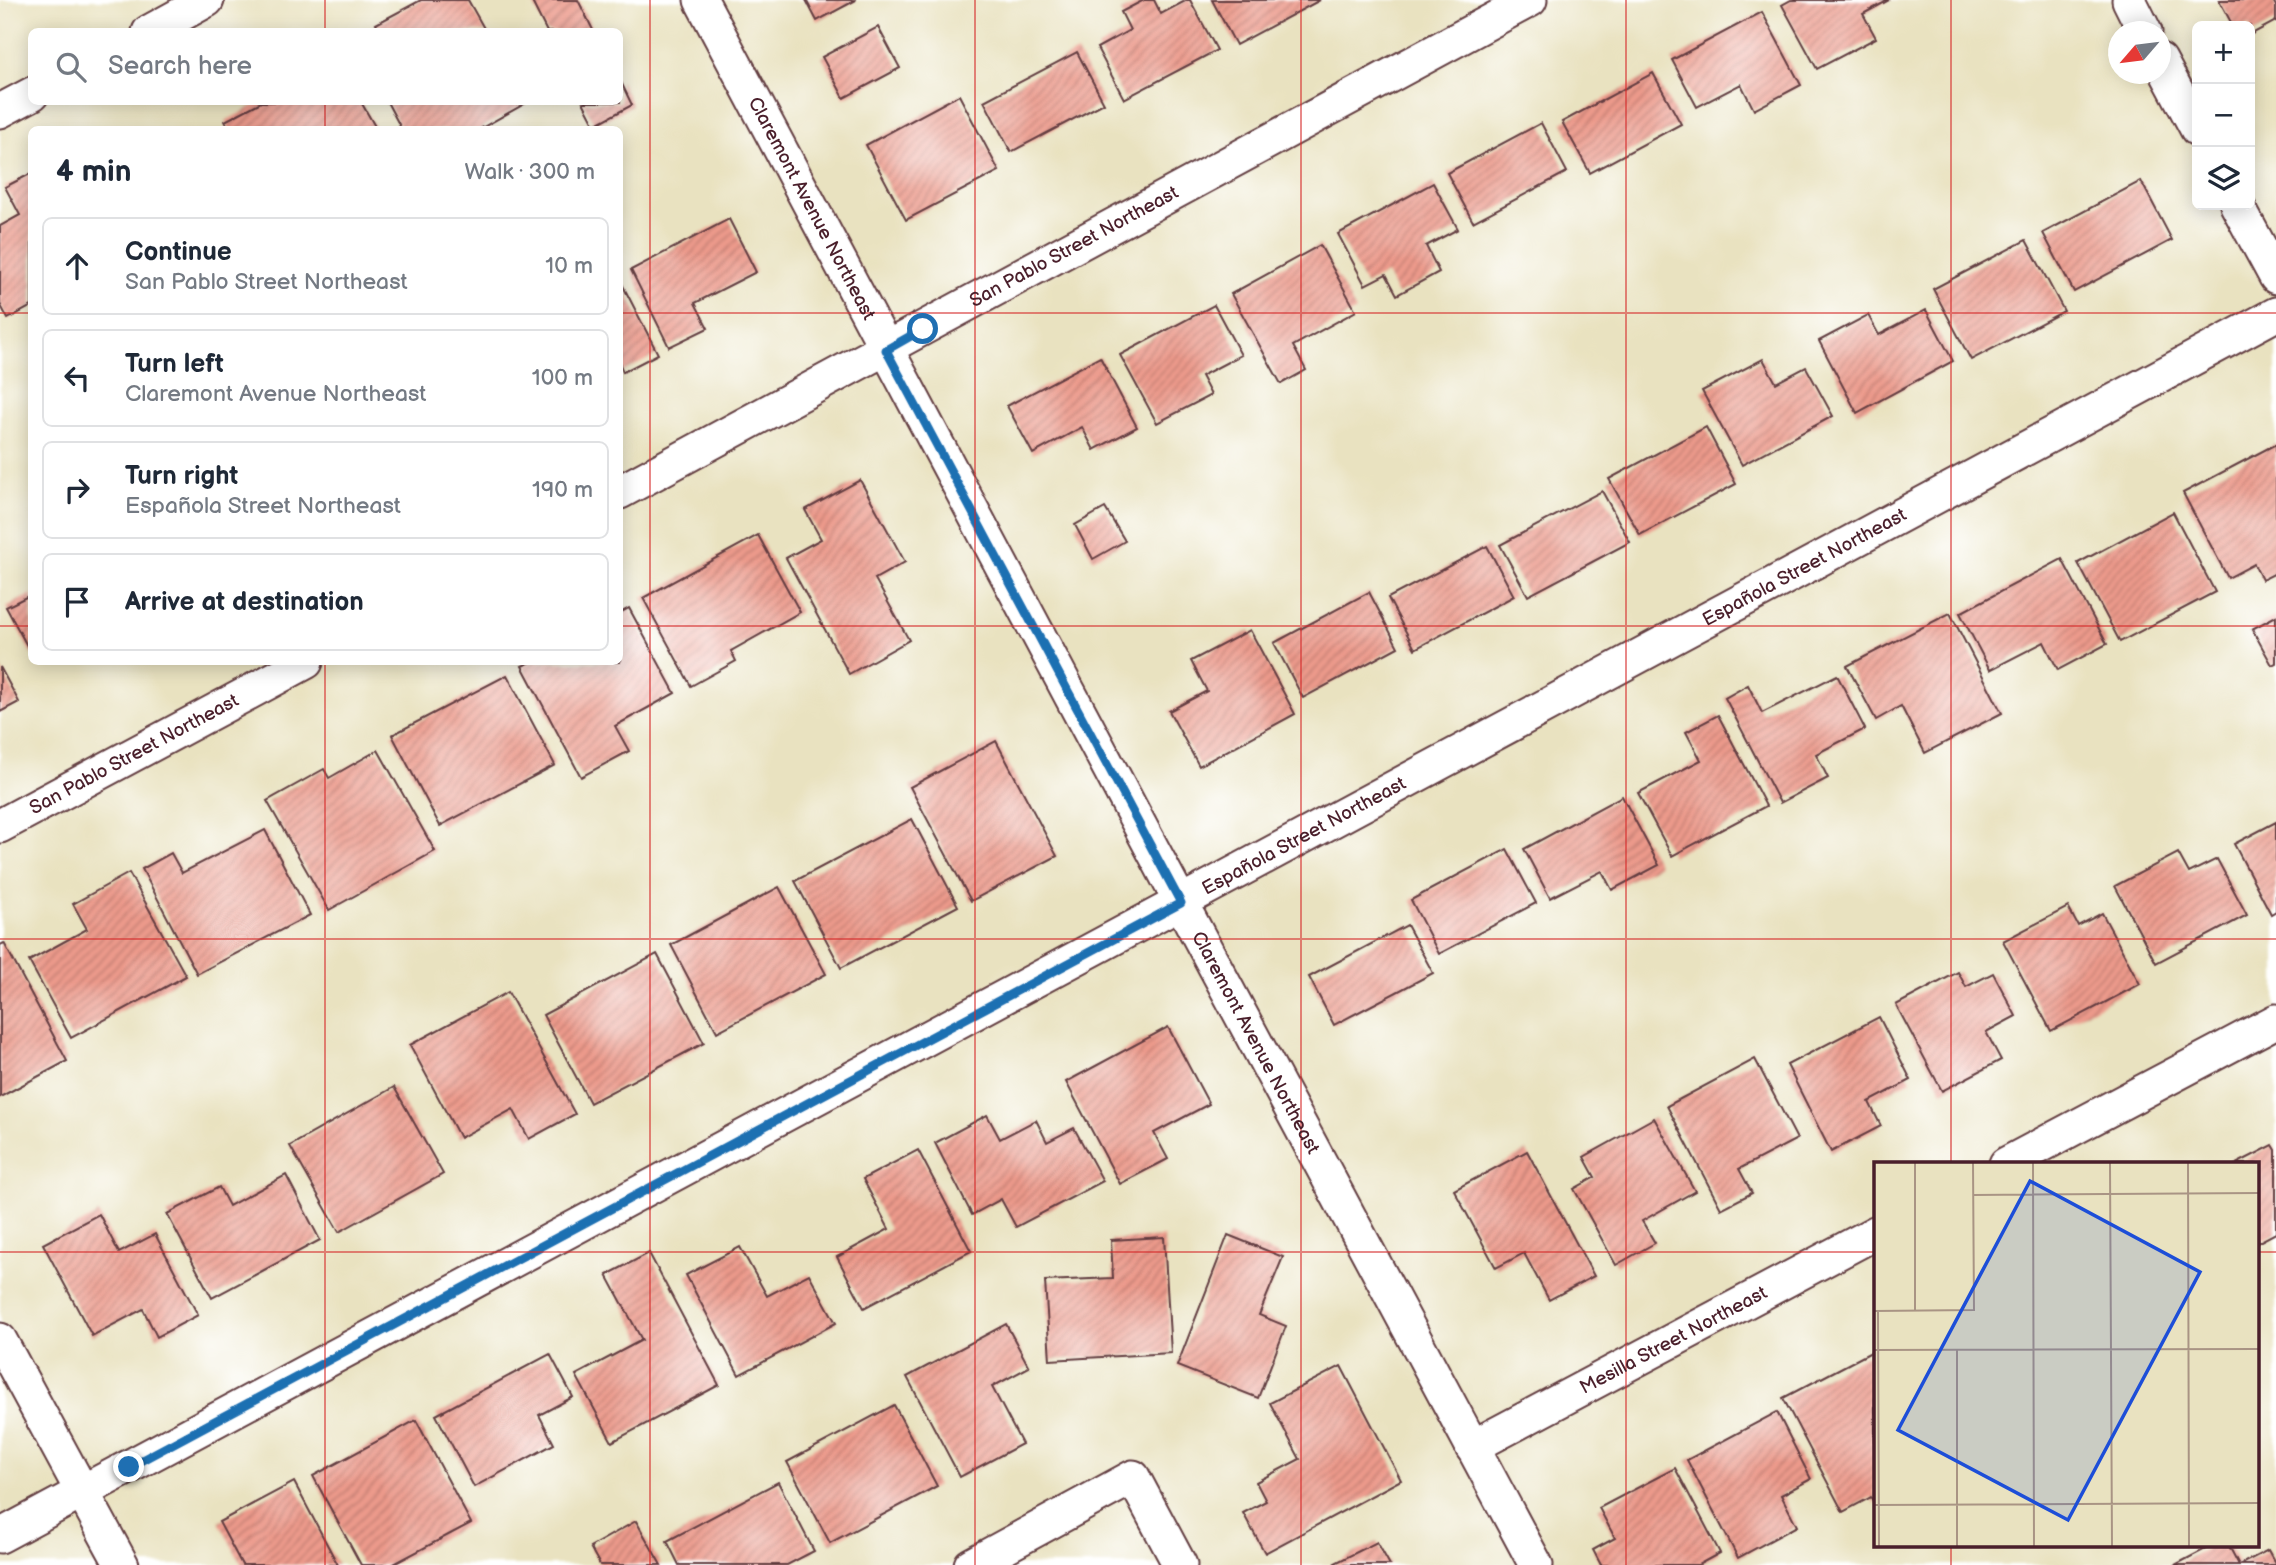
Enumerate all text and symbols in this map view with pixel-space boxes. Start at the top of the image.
north arrow [2108,21,2171,84]
map controls [2192,21,2255,210]
button: + [2192,21,2255,84]
search box [28,28,623,105]
icon: search [52,48,90,86]
text: Search here [108,51,252,82]
button: − [2192,84,2255,147]
street label: Claremont Avenue Northeast [743,93,880,324]
button: layers [2192,147,2255,210]
text: 4 min [56,154,131,190]
text: Walk · 300 m [464,158,595,186]
street label: San Pablo Street Northeast [966,181,1182,312]
text: Continue [125,237,232,268]
icon: ahead [58,247,96,285]
text: 10 m [545,252,593,280]
text: San Pablo Street Northeast [125,268,408,296]
route start [907,313,938,344]
text: Turn left [125,349,224,380]
icon: left [58,359,96,397]
text: 100 m [532,364,593,392]
text: Claremont Avenue Northeast [125,380,426,408]
text: Turn right [125,461,238,492]
icon: right [58,471,96,509]
text: 190 m [532,476,593,504]
text: Española Street Northeast [125,492,401,520]
street label: Española Street Northeast [1698,503,1910,631]
icon: arrive [58,583,96,621]
text: Arrive at destination [125,587,364,618]
street label: San Pablo Street Northeast [26,689,243,820]
street label: Española Street Northeast [1198,772,1410,900]
street label: Claremont Avenue Northeast [1187,927,1325,1158]
inset map [1874,1162,2258,1548]
street label: Mesilla Street Northeast [1576,1281,1771,1399]
route end [113,1451,144,1482]

